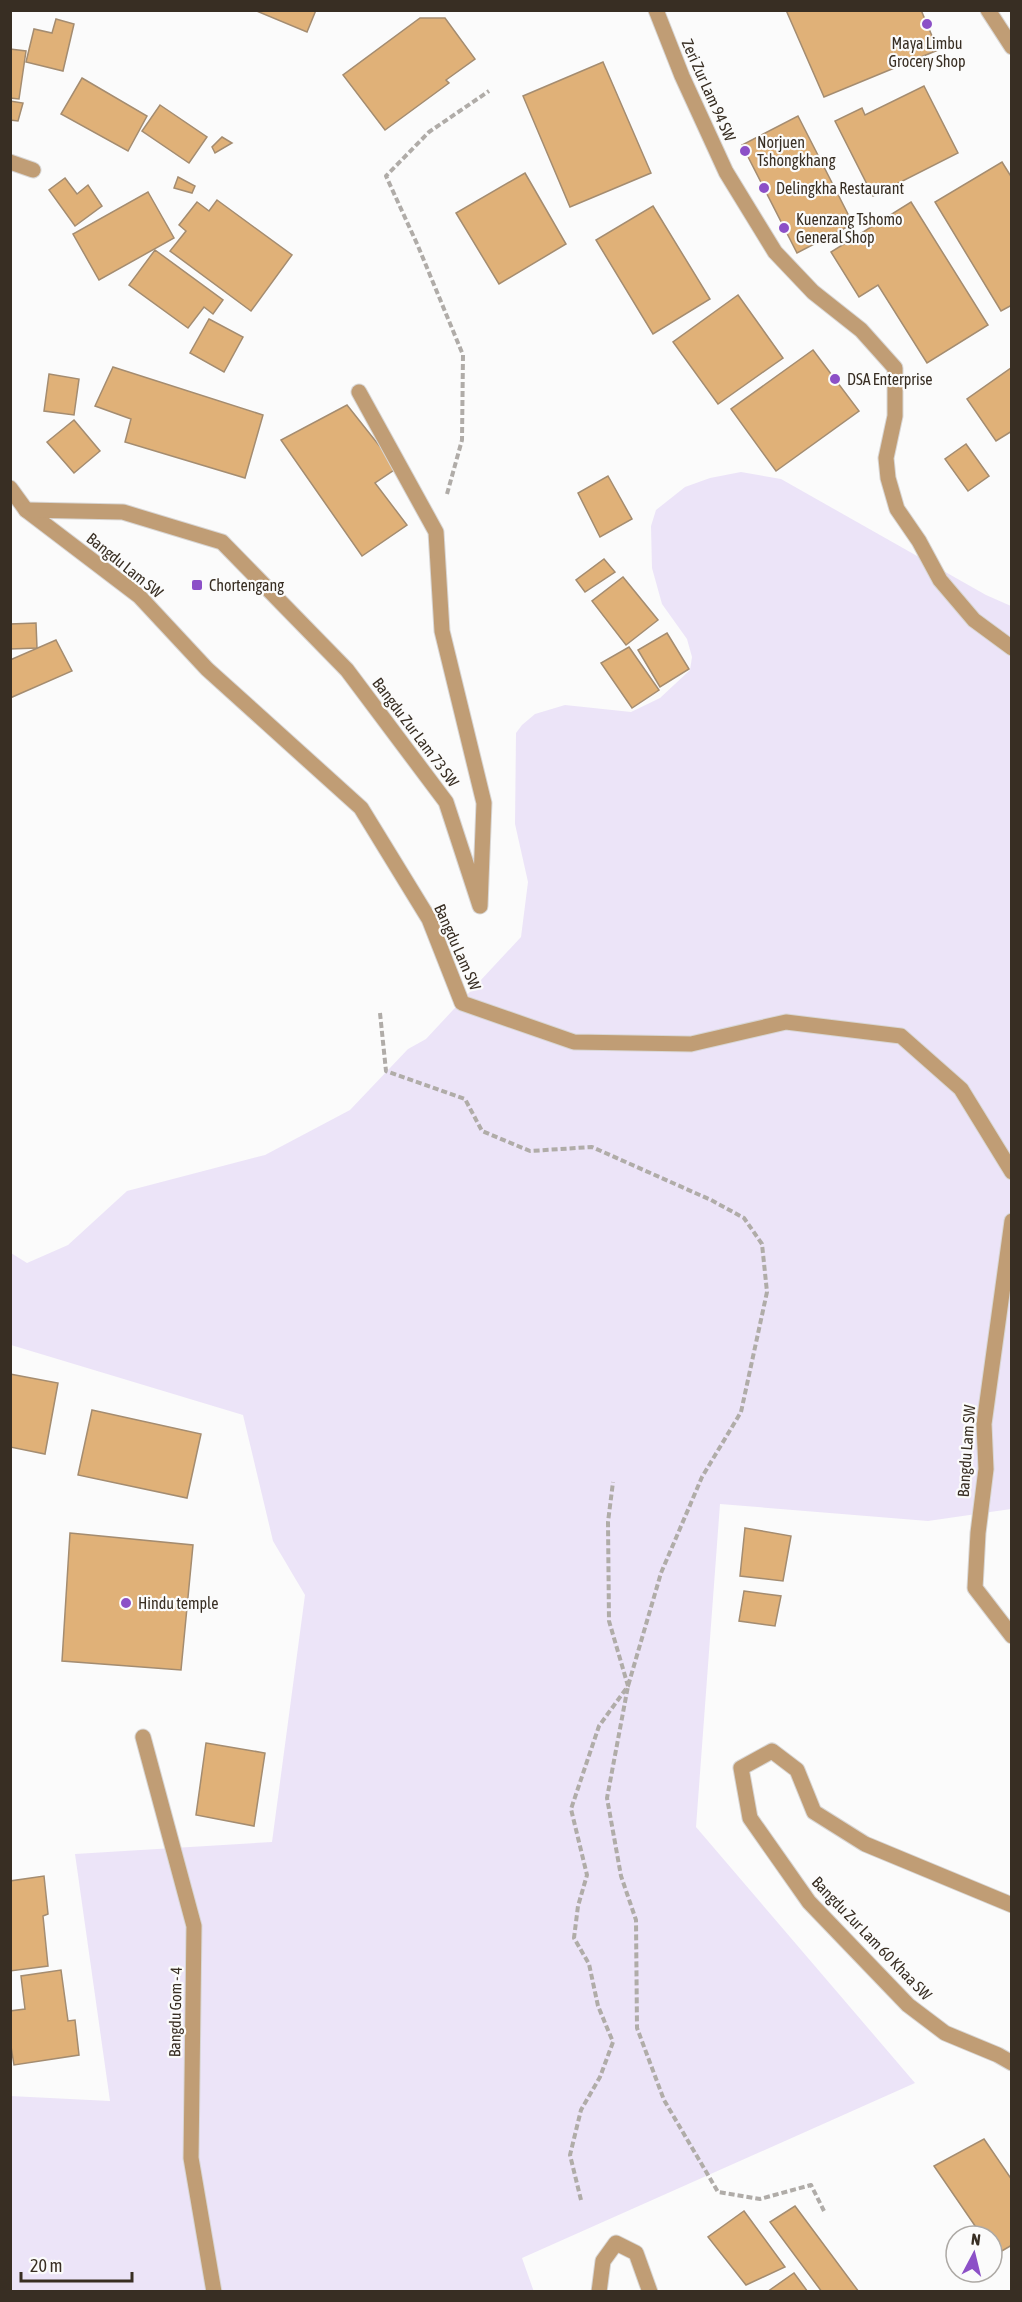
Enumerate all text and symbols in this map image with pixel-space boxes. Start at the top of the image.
marker: Maya Limbu Grocery Shop [920,17,934,31]
place label: Maya Limbu Grocery Shop [889,34,966,71]
street label: Zeri Zur Lam 94 SW [678,36,740,144]
place label: Norjuen Tshongkhang [757,133,836,170]
marker: Norjuen Tshongkhang [738,144,752,158]
place label: Delingkha Restaurant [776,179,905,198]
marker: Delingkha Restaurant [757,181,771,195]
place label: Kuenzang Tshomo General Shop [796,210,903,247]
marker: Kuenzang Tshomo General Shop [777,221,791,235]
place label: DSA Enterprise [847,370,933,389]
marker: DSA Enterprise [828,372,842,386]
street label: Bangdu Lam SW [83,529,167,602]
place label: Chortengang [209,576,284,595]
marker: Chortengang [190,578,204,592]
street label: Bangdu Zur Lam 73 SW [368,674,463,791]
street label: Bangdu Lam SW [430,901,485,994]
street label: Bangdu Lam SW [954,1404,979,1498]
place label: Hindu temple [138,1594,218,1613]
marker: Hindu temple [119,1596,133,1610]
street label: Bangdu Zur Lam 60 Khaa SW [808,1873,936,2004]
street label: Bangdu Gom - 4 [165,1967,186,2057]
north arrow [944,2224,1004,2284]
text: N [970,2230,982,2249]
scale bar [21,2245,132,2283]
text: 20 m [30,2255,62,2276]

